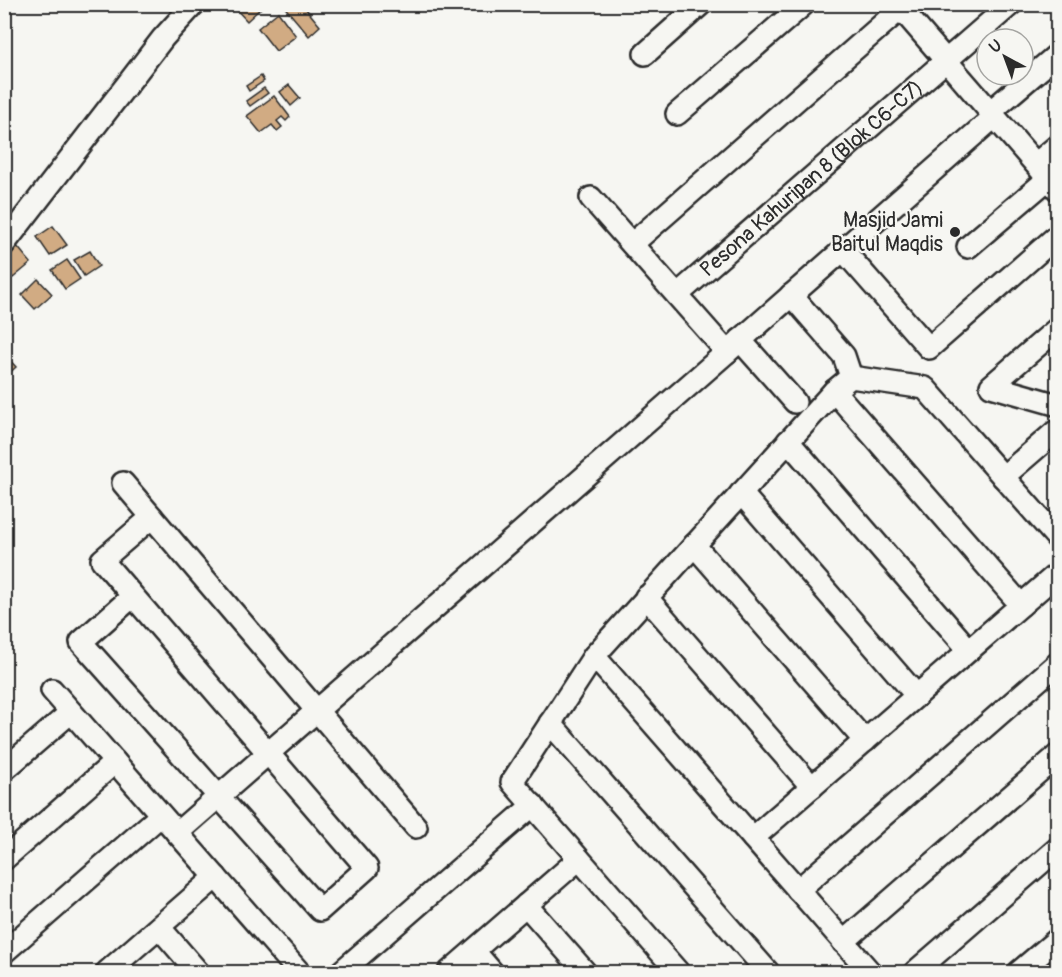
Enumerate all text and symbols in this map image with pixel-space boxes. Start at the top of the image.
north arrow [975,27,1035,87]
text: U [985,35,1007,57]
street label: Pesona Kahuripan 8 (Blok C6-C7) [694,74,928,283]
place label: Masjid Jami Baitul Maqdis [831,207,944,258]
marker: Masjid Jami Baitul Maqdis [948,225,962,239]

